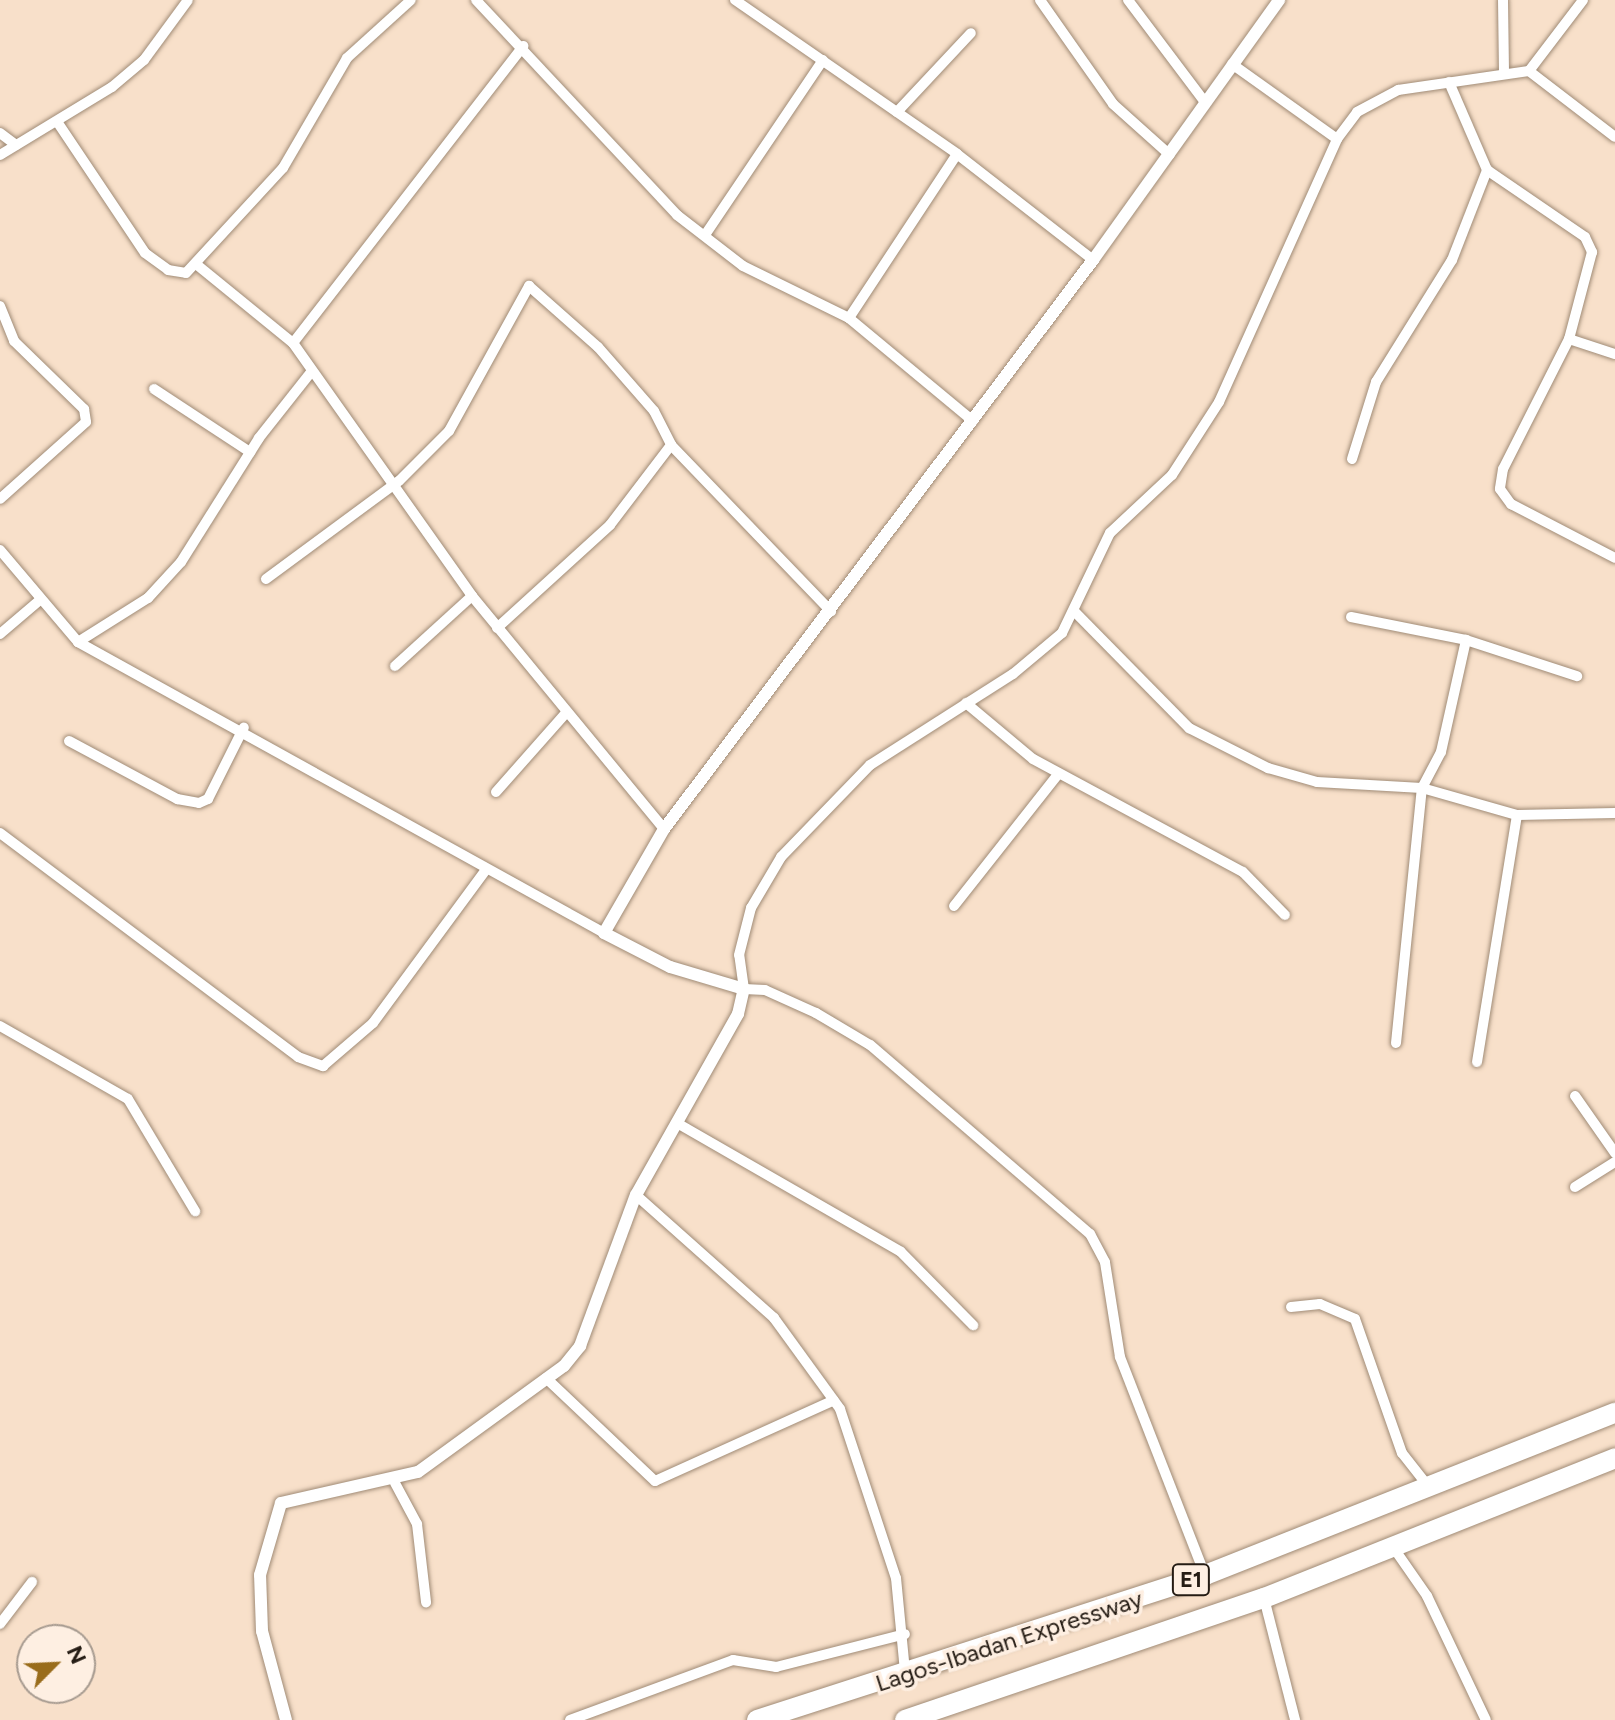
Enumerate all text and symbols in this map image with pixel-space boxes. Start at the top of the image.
road number: E1 [1171,1562,1211,1598]
street label: Lagos-Ibadan Expressway [872,1584,1146,1698]
north arrow [16,1624,96,1704]
text: N [61,1642,92,1668]

